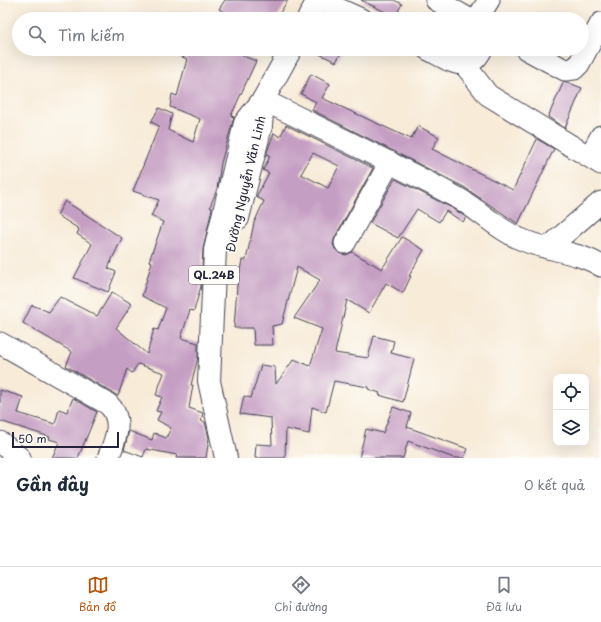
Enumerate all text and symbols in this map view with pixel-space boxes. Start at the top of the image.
search box [12,12,589,56]
icon: search [26,23,48,45]
text: Tìm kiếm [58,23,125,46]
street label: Đường Nguyễn Văn Linh [221,114,269,254]
road number: QL.24B [189,266,239,284]
map controls [553,374,589,446]
button: locate [553,374,589,410]
button: layers [553,410,589,446]
scale bar [12,430,119,449]
text: 50 m [18,430,47,447]
text: Gần đây [16,471,89,497]
text: 0 kết quả [524,475,585,494]
tab: Bản đồ [79,574,116,615]
tab: Chỉ đường [274,574,328,615]
tab: Đã lưu [486,574,522,615]

